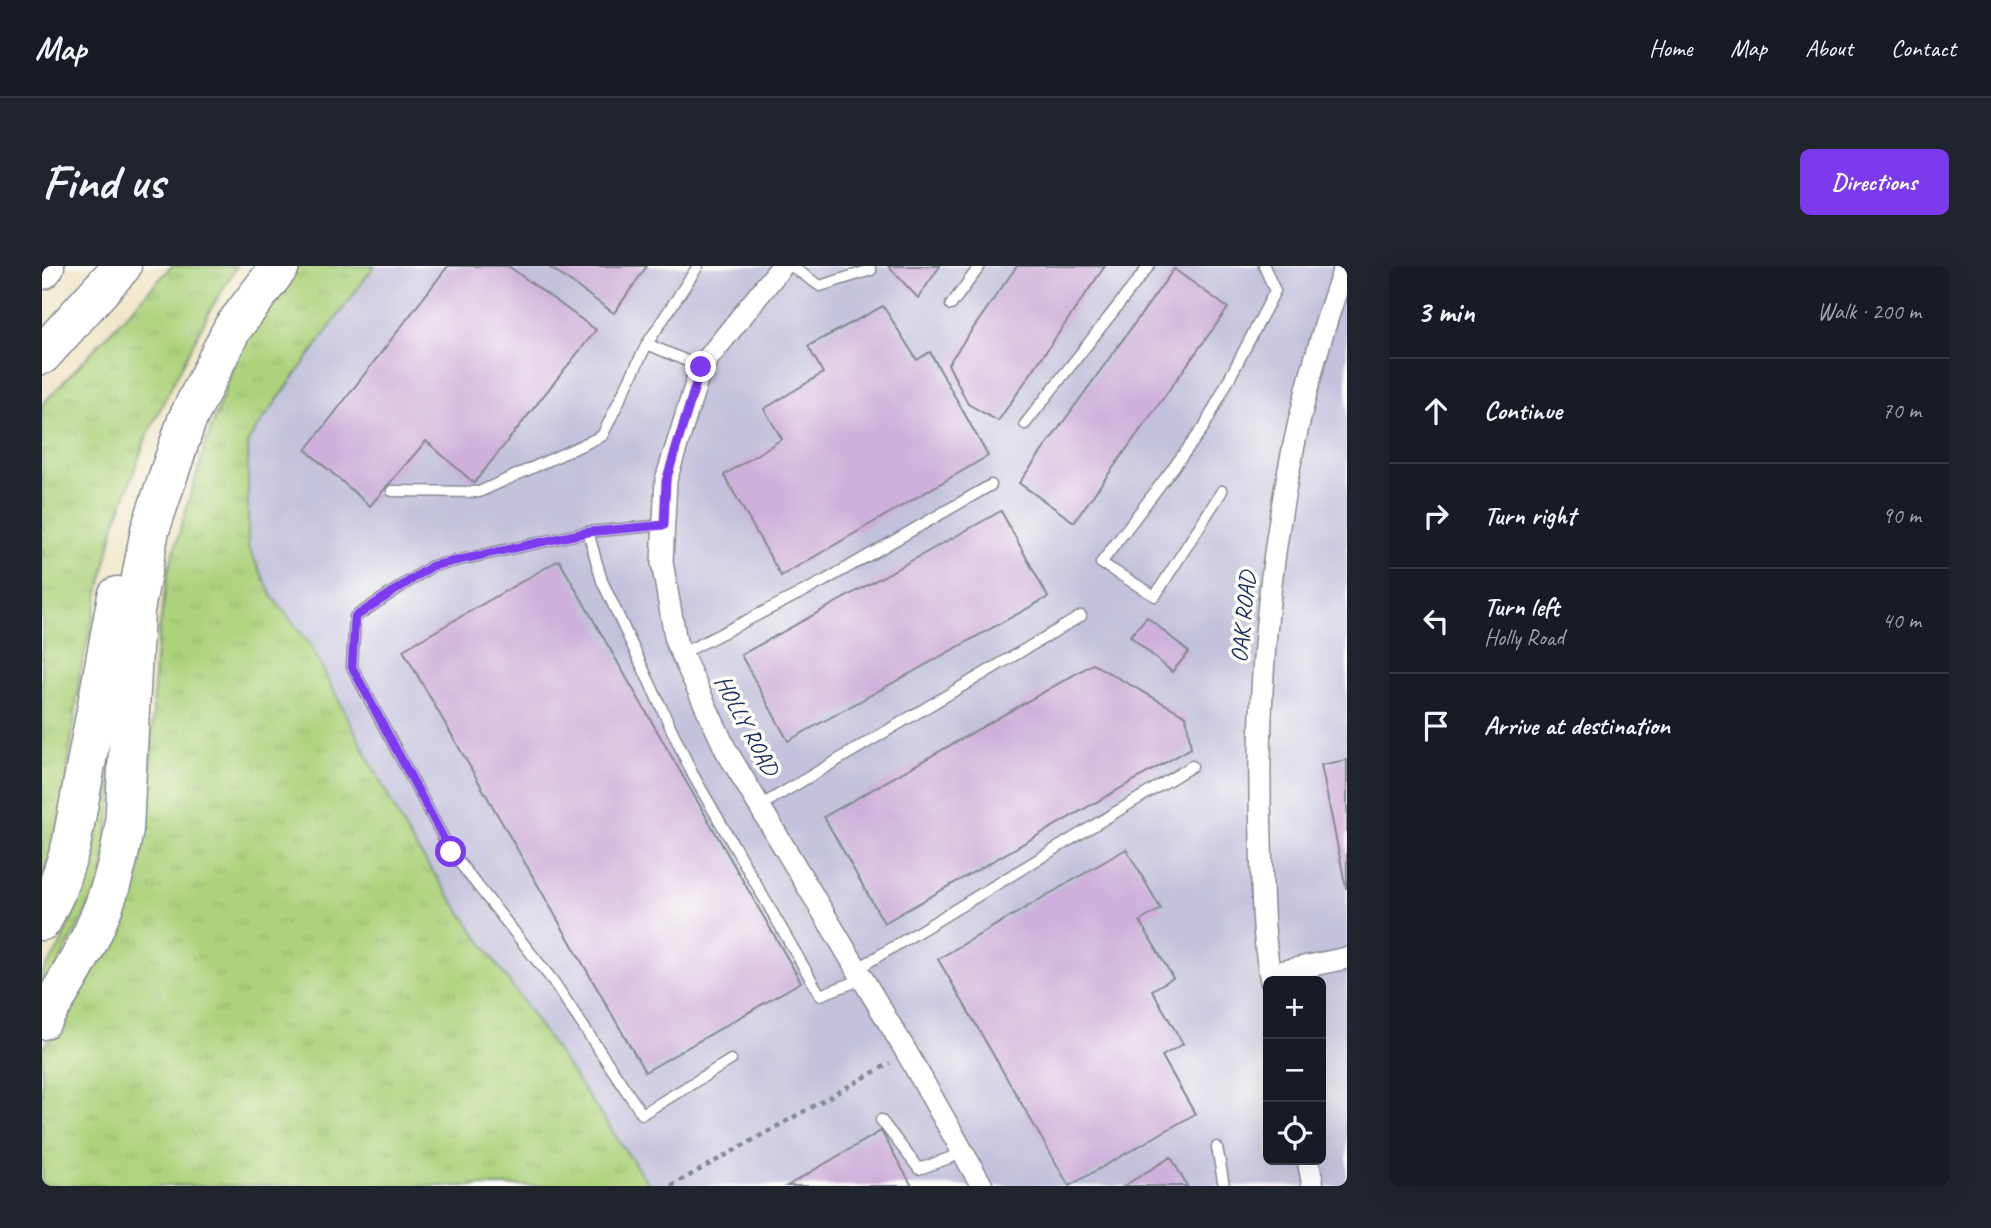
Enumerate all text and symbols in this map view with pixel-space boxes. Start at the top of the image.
text: Map [35,27,86,69]
text: Home [1649,33,1692,63]
text: Map [1730,33,1767,63]
text: About [1805,33,1853,63]
text: Contact [1891,33,1956,63]
button: Directions [1800,149,1949,215]
text: Find us [42,151,164,213]
text: 3 min [1417,293,1474,331]
text: Walk · 200 m [1817,297,1921,326]
route end [685,351,716,382]
icon: ahead [1417,392,1455,430]
text: Continue [1484,394,1562,427]
text: 70 m [1882,396,1921,425]
icon: right [1417,497,1455,535]
text: Turn right [1484,499,1575,532]
text: 90 m [1882,501,1921,530]
street label: OAK ROAD [1223,568,1263,664]
text: Turn left [1484,590,1559,623]
icon: left [1417,602,1455,640]
text: 40 m [1882,606,1921,635]
text: Holly Road [1484,623,1564,652]
street label: HOLLY ROAD [708,670,787,782]
icon: arrive [1417,707,1455,745]
text: Arrive at destination [1484,709,1670,742]
route start [435,836,466,867]
map controls [1263,976,1326,1165]
button: + [1263,976,1326,1039]
button: − [1263,1039,1326,1102]
button: locate [1263,1102,1326,1165]

